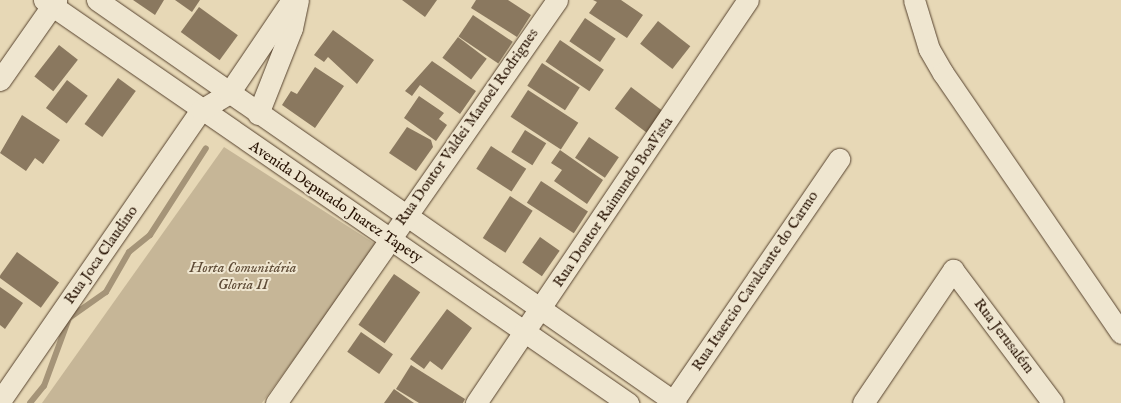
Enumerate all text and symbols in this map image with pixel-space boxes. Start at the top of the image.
street label: Rua Doutor Valdei Manoel Rodrigues [392,25,542,229]
street label: Rua Doutor Raimundo BoaVista [549,113,677,291]
street label: Avenida Deputado Juarez Tapety [246,137,426,267]
street label: Rua Itaercio Cavalcante do Carmo [688,188,822,374]
street label: Rua Joca Claudino [60,202,142,308]
park label: Horta Comunitária Gloria II [190,258,296,293]
street label: Rua Jerusalém [970,295,1038,377]

